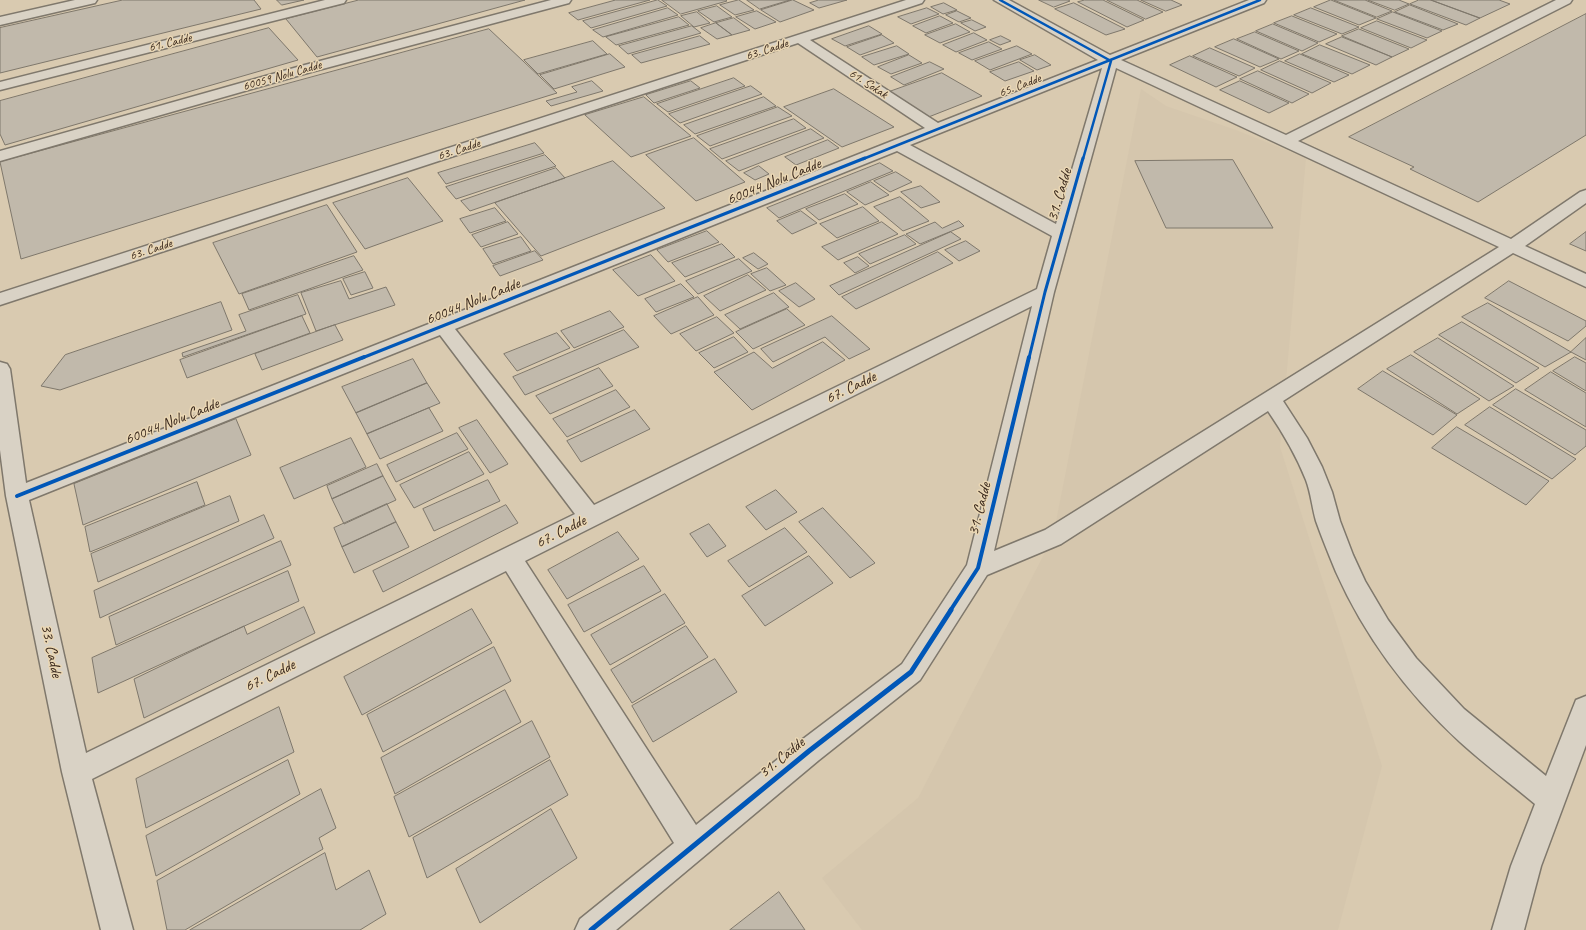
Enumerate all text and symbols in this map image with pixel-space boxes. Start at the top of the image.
street label: 61. Cadde [147,30,193,56]
street label: 63. Cadde [744,36,790,64]
street label: 60059 Nolu Cadde [241,57,323,95]
street label: 61. Sokak [846,66,890,102]
street label: 65. Cadde [997,71,1043,101]
street label: 63. Cadde [436,136,482,164]
street label: 60044 Nolu Cadde [724,154,824,210]
street label: 31. Cadde [1043,167,1077,223]
street label: 63. Cadde [128,236,174,264]
street label: 60044 Nolu Cadde [423,274,523,330]
street label: 67. Cadde [823,368,879,408]
street label: 60044 Nolu Cadde [122,394,222,450]
street label: 31. Cadde [964,481,996,537]
street label: 67. Cadde [533,511,589,553]
street label: 33. Cadde [36,623,66,679]
street label: 67. Cadde [242,656,298,696]
street label: 31. Cadde [755,734,809,782]

